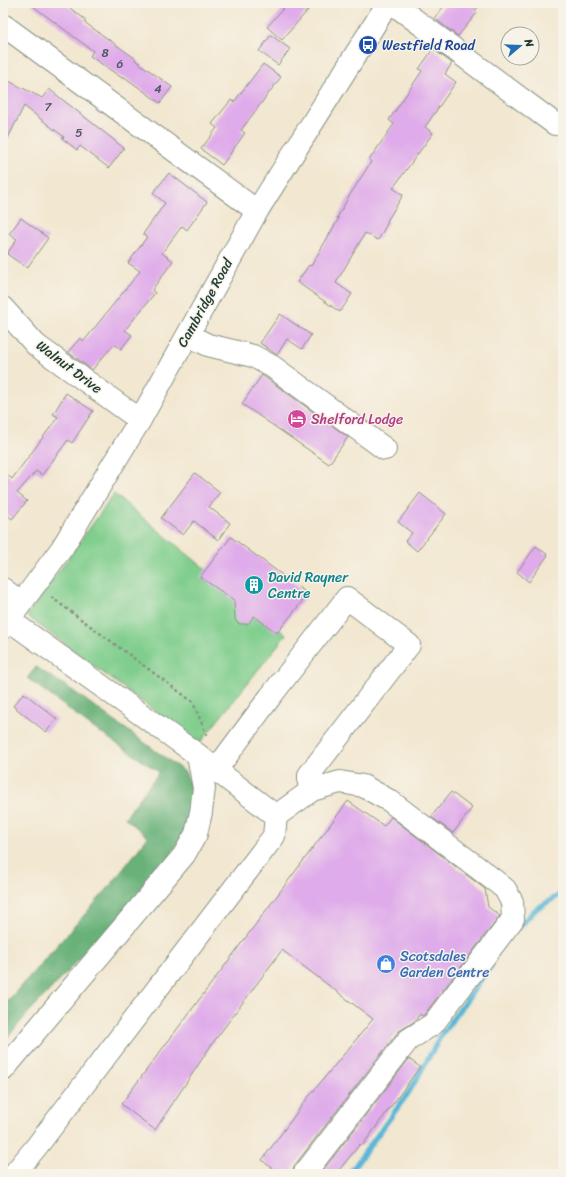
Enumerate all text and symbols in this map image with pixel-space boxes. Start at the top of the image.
north arrow [500,26,540,66]
place label: Westfield Road [382,33,477,58]
bus stop icon: Westfield Road [357,34,379,56]
text: N [518,35,539,50]
house number: 8 [101,42,109,64]
house number: 6 [117,53,124,75]
house number: 4 [154,78,162,100]
house number: 7 [45,96,53,118]
house number: 5 [75,122,83,144]
street label: Cambridge Road [170,252,241,352]
street label: Walnut Drive [30,334,108,400]
place label: Shelford Lodge [311,407,403,432]
hotel icon: Shelford Lodge [286,408,308,430]
place label: David Rayner Centre [268,565,349,606]
building icon: David Rayner Centre [243,574,265,596]
place label: Scotsdales Garden Centre [400,944,489,985]
shop icon: Scotsdales Garden Centre [375,953,397,975]

